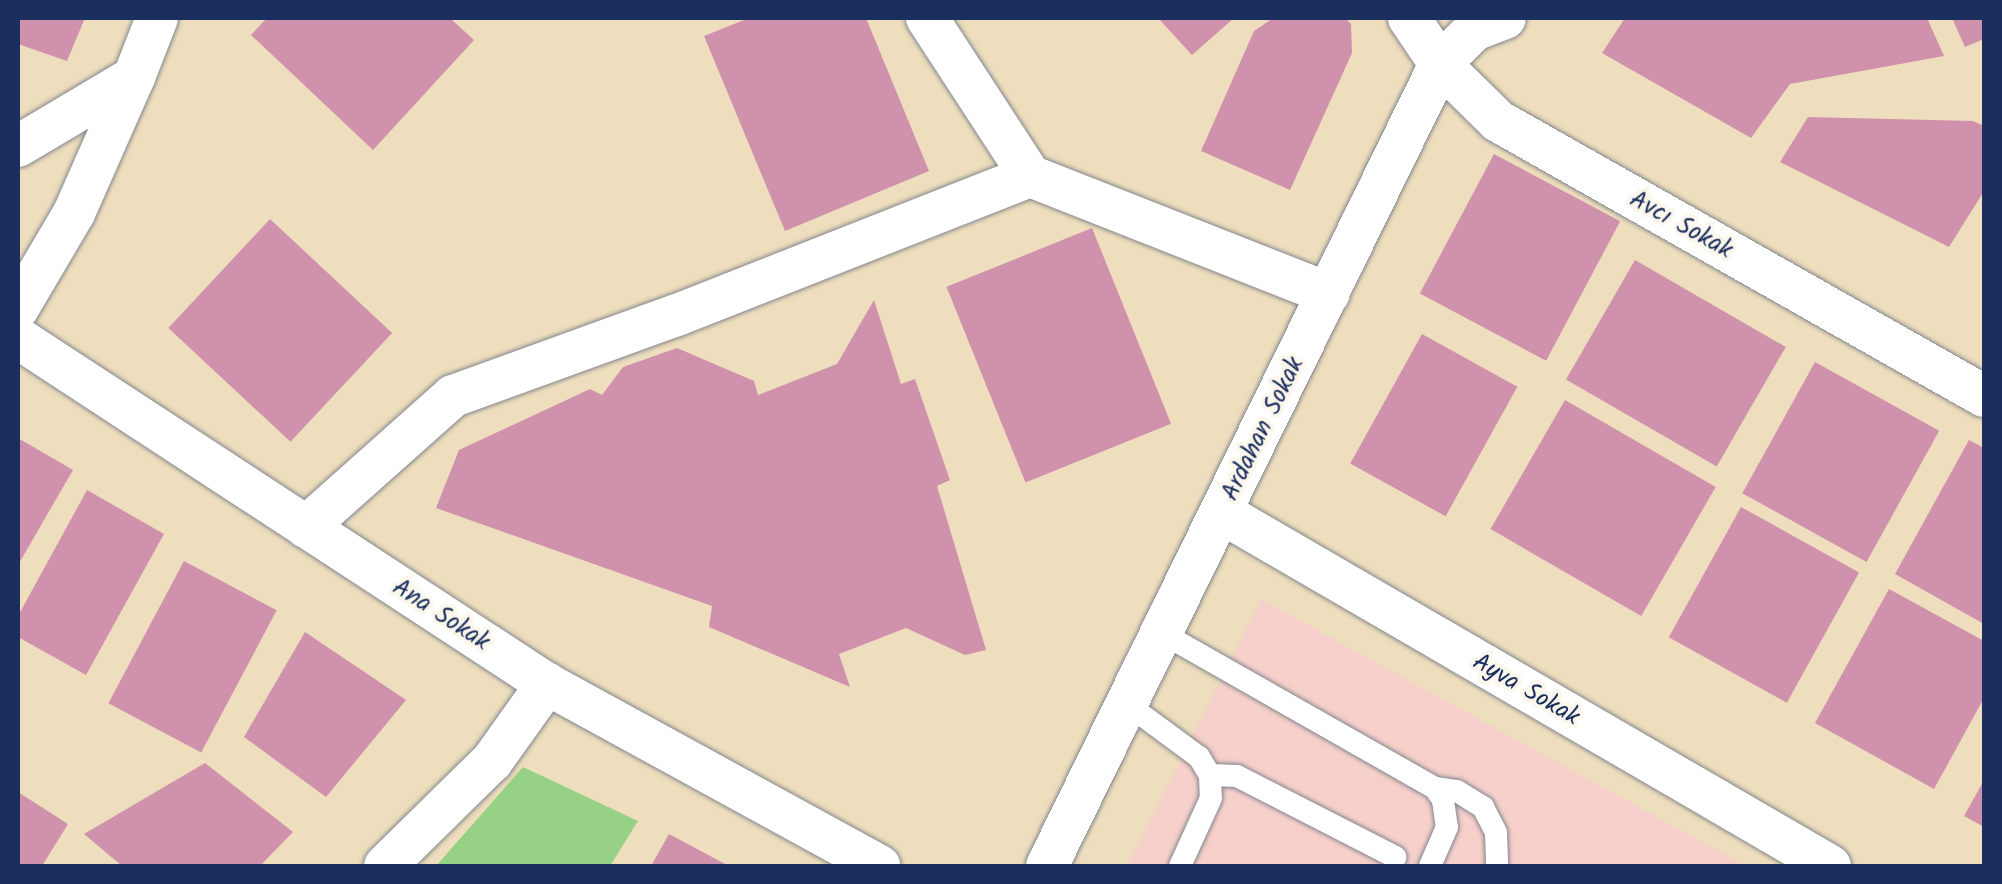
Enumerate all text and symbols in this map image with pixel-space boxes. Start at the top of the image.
street label: Avcı Sokak [1624,184,1738,266]
street label: Ardahan Sokak [1215,352,1311,506]
street label: Ana Sokak [387,572,495,658]
street label: Ayva Sokak [1467,647,1585,733]

